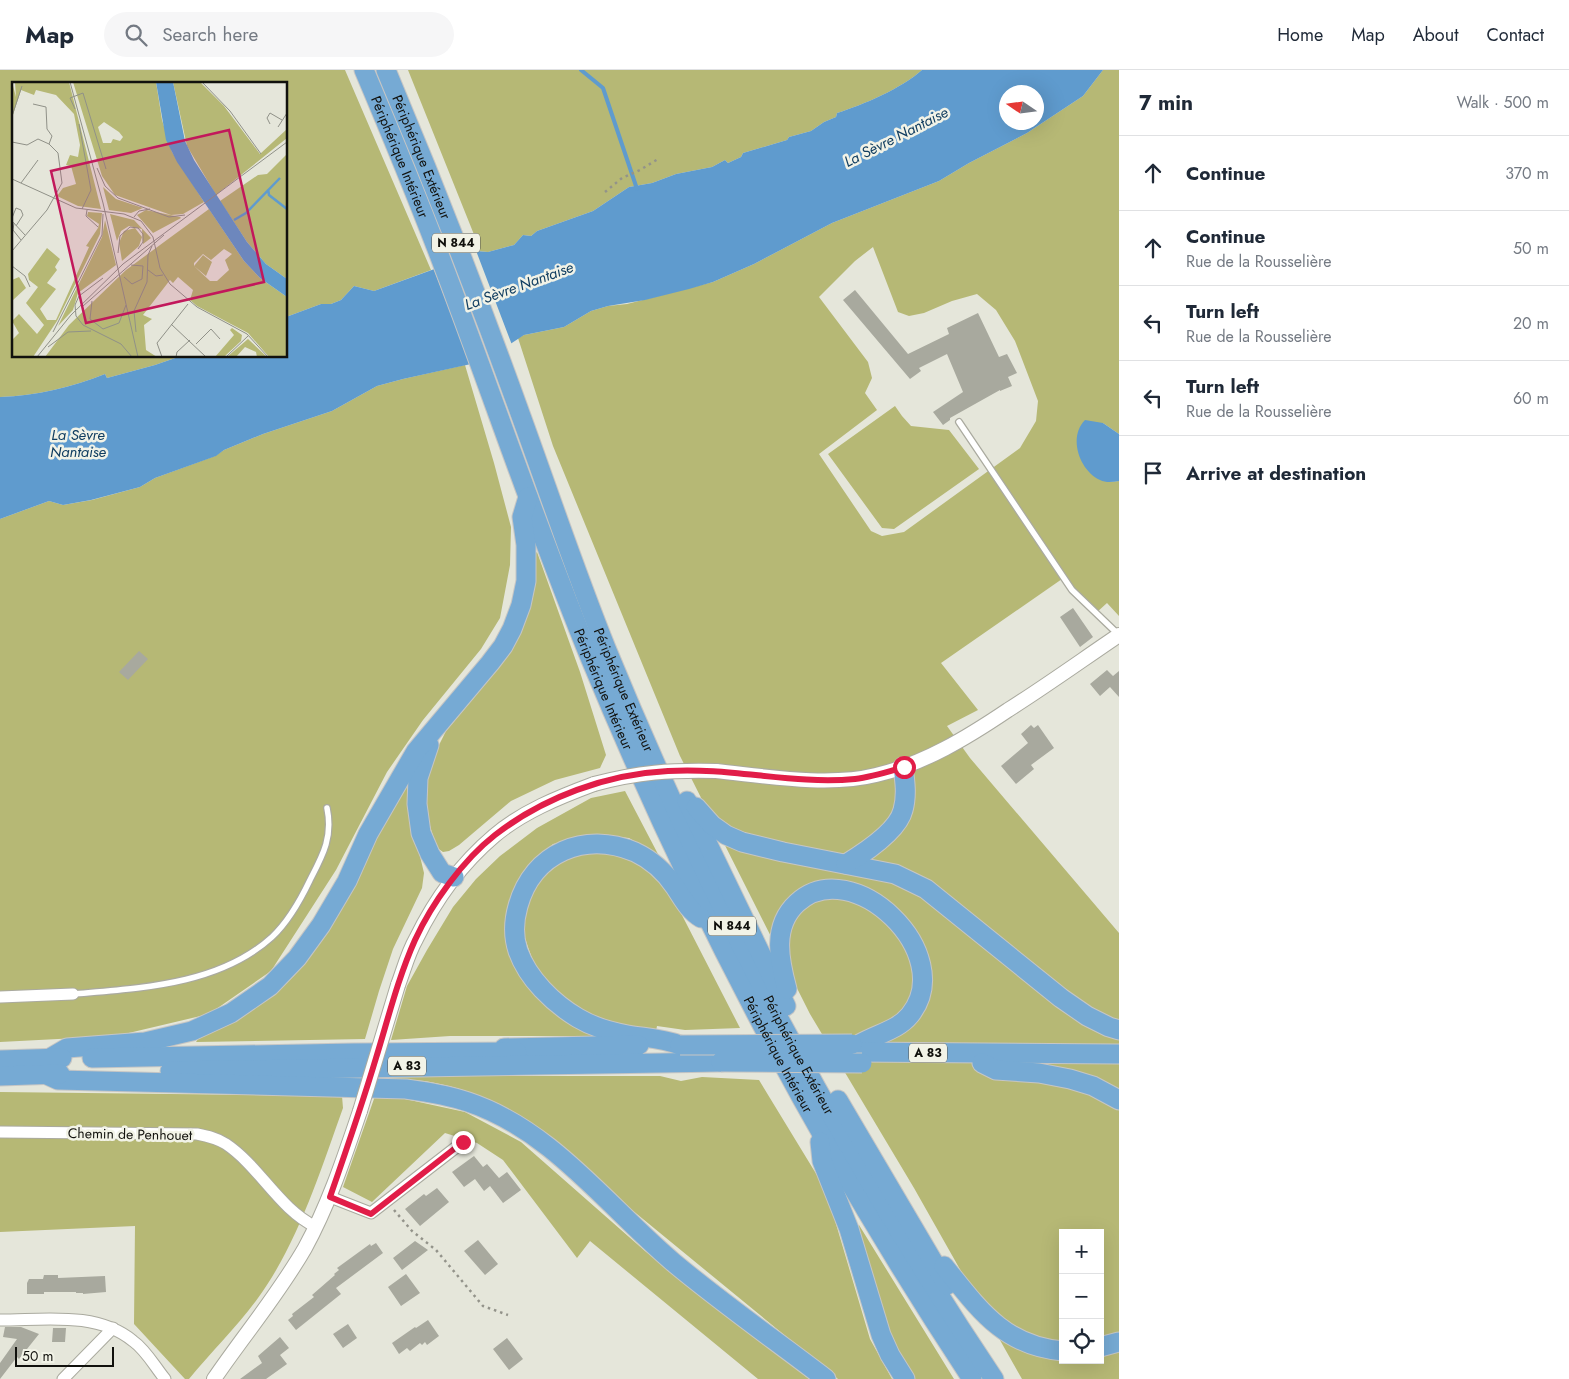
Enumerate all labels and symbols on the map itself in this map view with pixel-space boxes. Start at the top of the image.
inset map [12,82,288,358]
north arrow [999,85,1044,130]
street label: Périphérique Extérieur [387,92,456,222]
street label: Périphérique Intérieur [366,93,434,221]
water label: La Sèvre Nantaise [840,101,952,173]
road number: N 844 [432,234,480,252]
water label: La Sèvre Nantaise [462,256,577,316]
water label: La Sèvre Nantaise [50,424,107,463]
street label: Périphérique Extérieur [589,625,659,755]
street label: Périphérique Intérieur [569,626,638,753]
route start [893,756,916,779]
road number: N 844 [708,916,756,936]
street label: Périphérique Intérieur [739,992,818,1117]
street label: Périphérique Extérieur [758,992,839,1118]
road number: A 83 [909,1044,947,1062]
road number: A 83 [388,1056,426,1076]
street label: Chemin de Penhouet [68,1123,193,1145]
route end [452,1131,475,1154]
scale bar [15,1344,114,1367]

